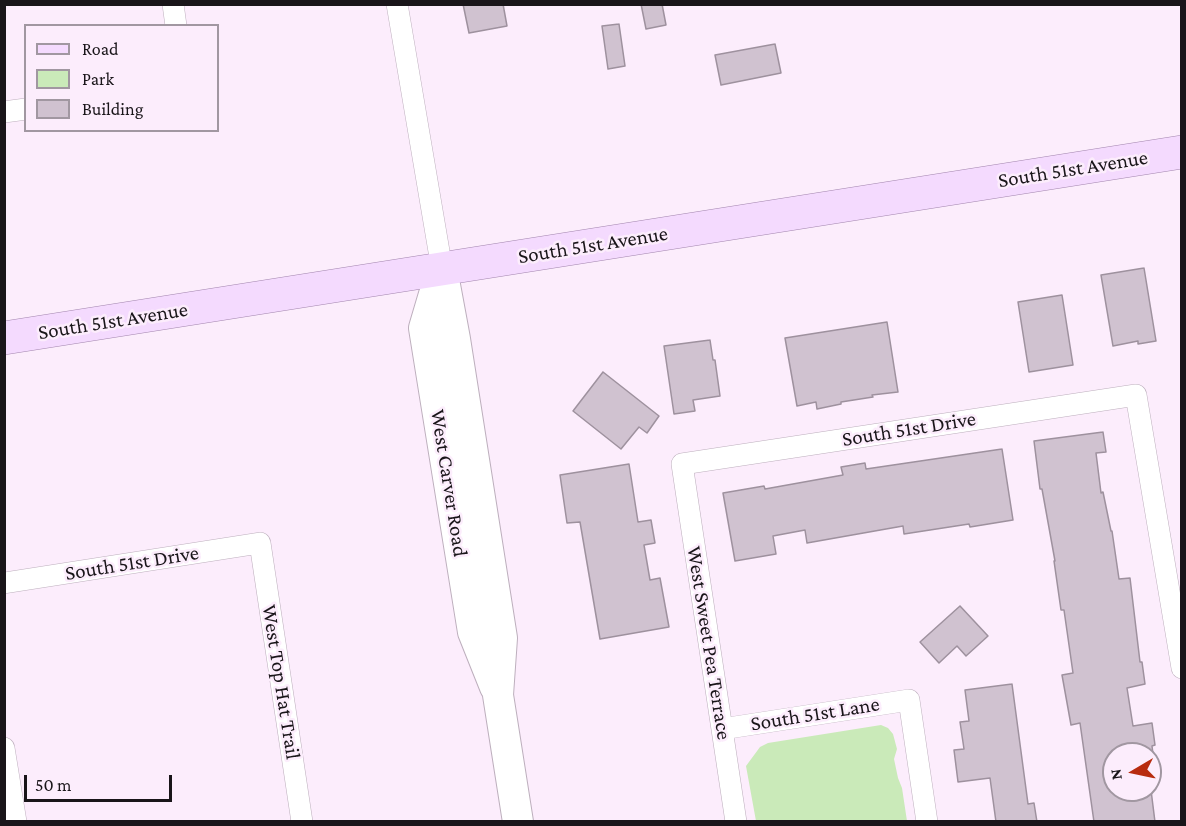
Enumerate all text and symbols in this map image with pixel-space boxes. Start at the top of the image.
legend [24,24,219,132]
text: Road [82,39,119,59]
text: Park [82,69,114,89]
text: Building [82,99,143,119]
street label: South 51st Avenue [996,145,1150,193]
street label: South 51st Avenue [516,221,670,269]
street label: South 51st Avenue [36,297,190,345]
street label: South 51st Drive [840,406,978,452]
street label: West Carver Road [425,407,473,559]
street label: South 51st Drive [63,540,201,586]
street label: West Sweet Pea Terrace [681,544,737,742]
street label: West Top Hat Trail [256,603,306,761]
street label: South 51st Lane [749,691,881,737]
north arrow [1102,742,1162,802]
scale bar [27,763,176,801]
text: N [1106,768,1125,781]
text: 50 m [35,775,72,795]

